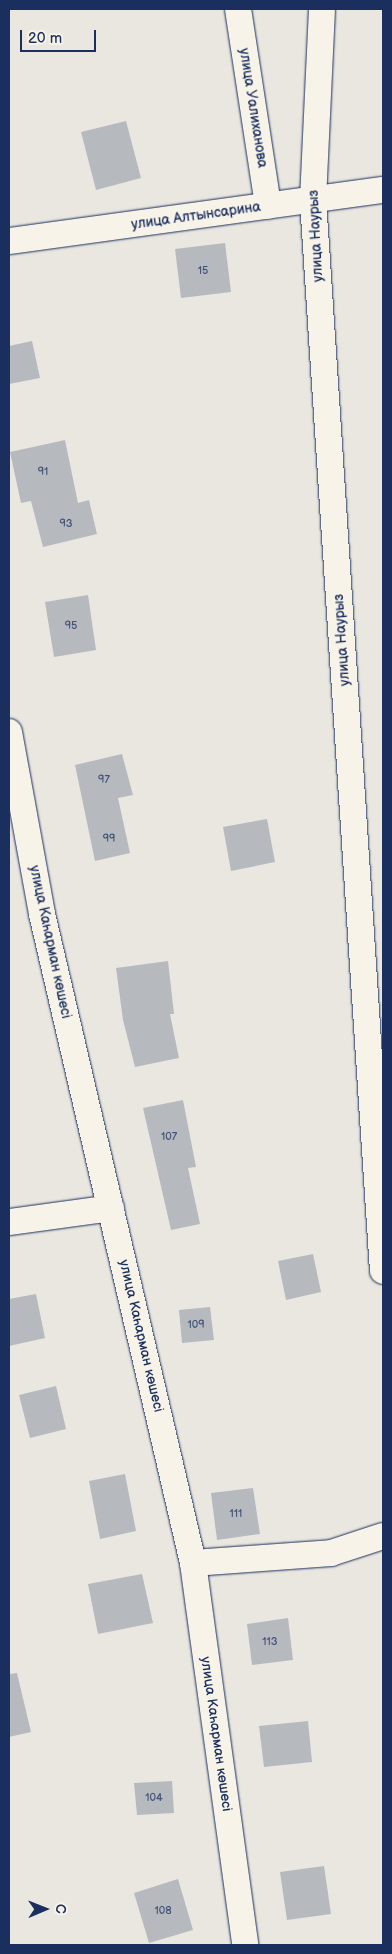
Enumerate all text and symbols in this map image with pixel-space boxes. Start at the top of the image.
scale bar [22,20,99,52]
text: 20 m [28,29,62,48]
street label: улица Уалиханова [235,47,271,169]
street label: улица Наурыз [305,189,327,283]
street label: улица Алтынсарина [130,199,262,233]
house number: 15 [198,264,208,278]
house number: 91 [38,465,48,479]
house number: 93 [59,517,73,531]
street label: улица Наурыз [330,593,354,687]
house number: 95 [65,619,77,633]
house number: 97 [98,773,110,787]
house number: 99 [103,832,115,846]
street label: улица Каһарман көшесі [26,864,74,1020]
house number: 107 [161,1130,177,1144]
street label: улица Каһарман көшесі [115,1258,167,1414]
house number: 109 [187,1318,205,1332]
house number: 111 [230,1507,242,1521]
house number: 113 [262,1635,278,1649]
street label: улица Каһарман көшесі [197,1656,235,1812]
house number: 104 [145,1791,163,1805]
north arrow [20,1884,70,1934]
text: С [52,1904,69,1914]
house number: 108 [154,1904,172,1918]

